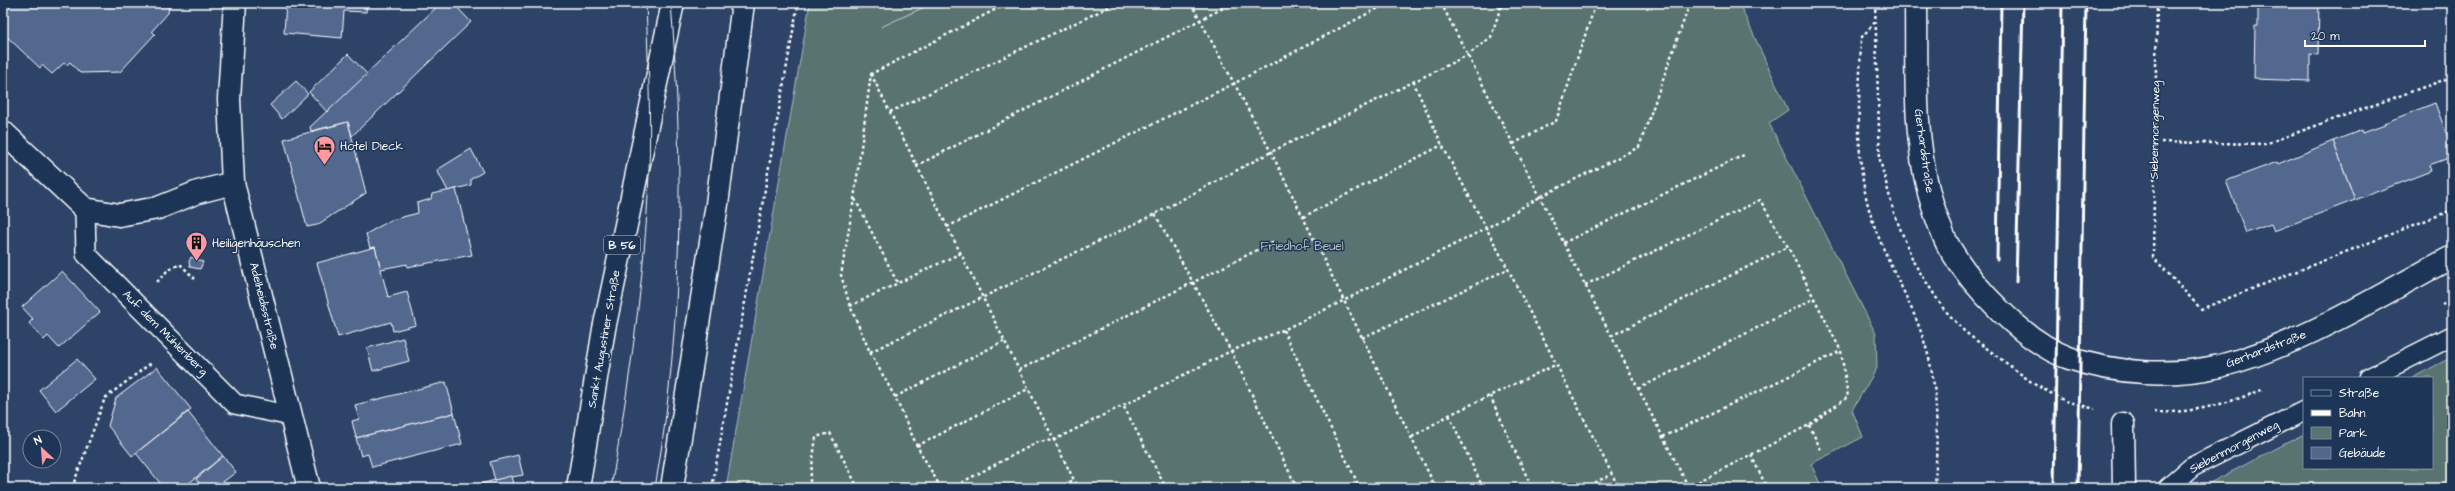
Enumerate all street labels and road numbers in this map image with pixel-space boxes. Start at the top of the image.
street label: Siebenmorgenweg [2146,80,2165,180]
street label: Gerhardstraße [1910,108,1938,195]
road number: B 56 [604,236,640,254]
street label: Adelheidisstraße [245,261,283,352]
street label: Sankt Augustiner Straße [583,268,626,410]
street label: Auf dem Mühlenberg [118,286,212,380]
street label: Gerhardstraße [2223,326,2309,372]
street label: Siebenmorgenweg [2186,416,2282,479]

